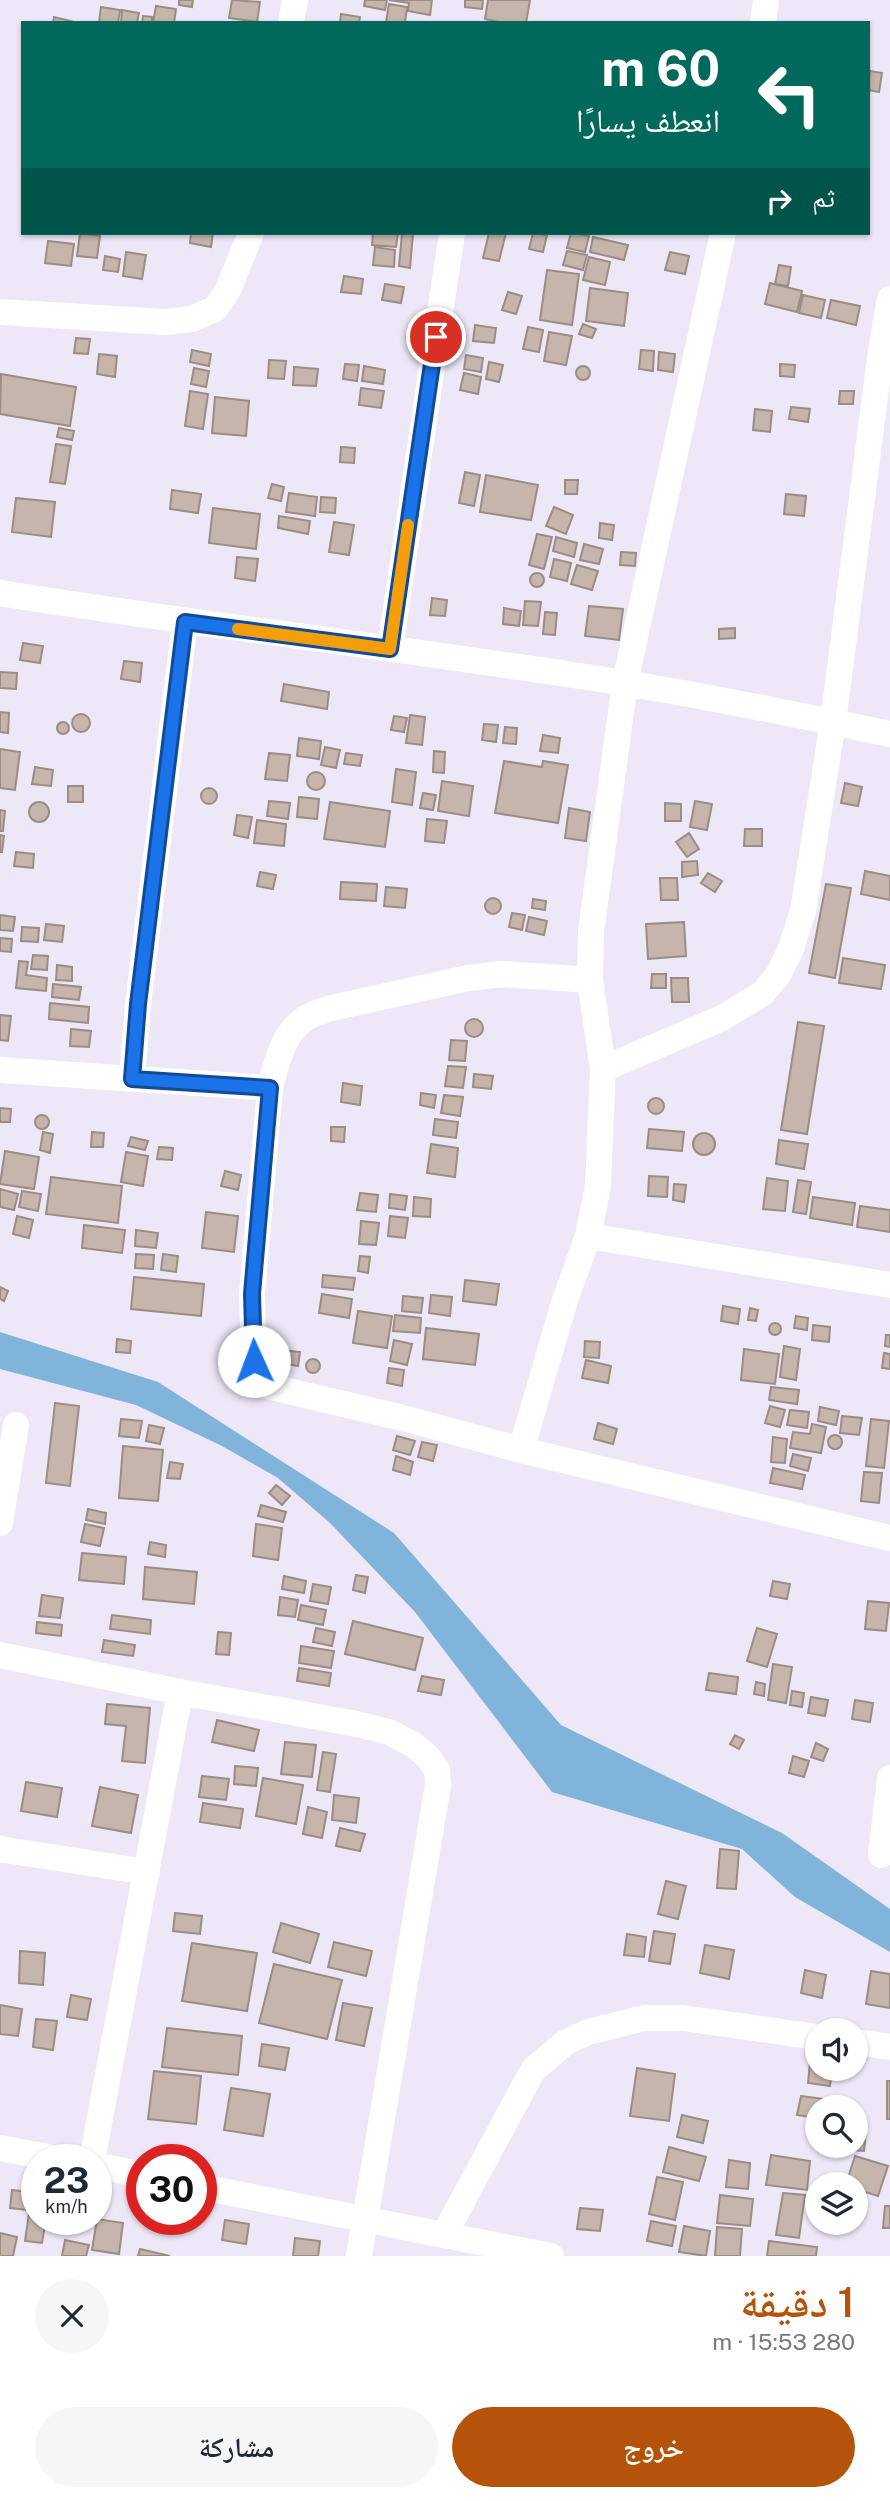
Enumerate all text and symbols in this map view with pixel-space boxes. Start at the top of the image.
text: 60 m [601,39,720,97]
icon: left [744,49,835,140]
text: انعطف يسارًا [576,102,720,139]
icon: right [760,182,798,220]
text: ثم [812,182,835,213]
pin [406,307,466,367]
icon: arrive [417,318,455,356]
position arrow [217,1324,291,1398]
map controls [805,2018,868,2235]
button: sound [805,2018,868,2081]
button: search [805,2095,868,2158]
speed limit sign: 30 [126,2144,217,2235]
text: 23 [44,2160,89,2201]
button: layers [805,2172,868,2235]
text: km/h [45,2196,88,2217]
text: 1 دقيقة [740,2277,855,2326]
button: close [35,2279,109,2353]
text: 280 m · 15:53 [712,2328,855,2355]
button: مشاركة [35,2407,438,2487]
button: خروج [452,2407,855,2487]

